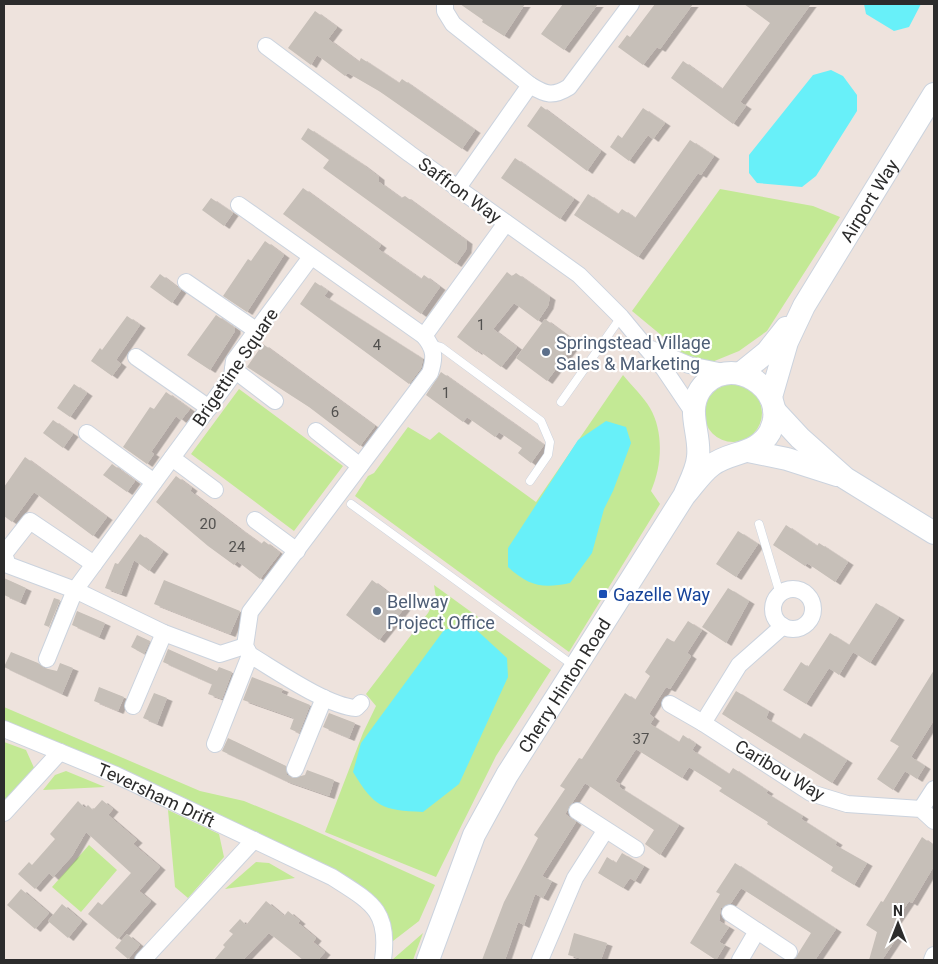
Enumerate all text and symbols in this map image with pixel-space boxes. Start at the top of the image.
street label: Saffron Way [414,153,506,227]
street label: Airport Way [835,155,902,246]
street label: Brigettine Square [188,304,282,430]
house number: 1 [477,316,485,334]
place label: Springstead Village Sales & Marketing [556,332,711,374]
house number: 4 [373,336,382,354]
marker: Springstead Village Sales & Marketing [540,346,552,358]
house number: 1 [442,384,450,402]
house number: 6 [331,403,339,421]
house number: 20 [200,515,216,533]
house number: 24 [229,538,246,556]
place label: Gazelle Way [613,584,710,605]
marker: Gazelle Way [597,588,609,600]
place label: Bellway Project Office [387,591,495,633]
marker: Bellway Project Office [371,605,383,617]
street label: Cherry Hinton Road [513,614,614,756]
house number: 37 [633,730,649,748]
street label: Caribou Way [731,735,829,805]
street label: Teversham Drift [95,758,219,831]
north arrow [873,899,923,949]
text: N [893,903,903,919]

